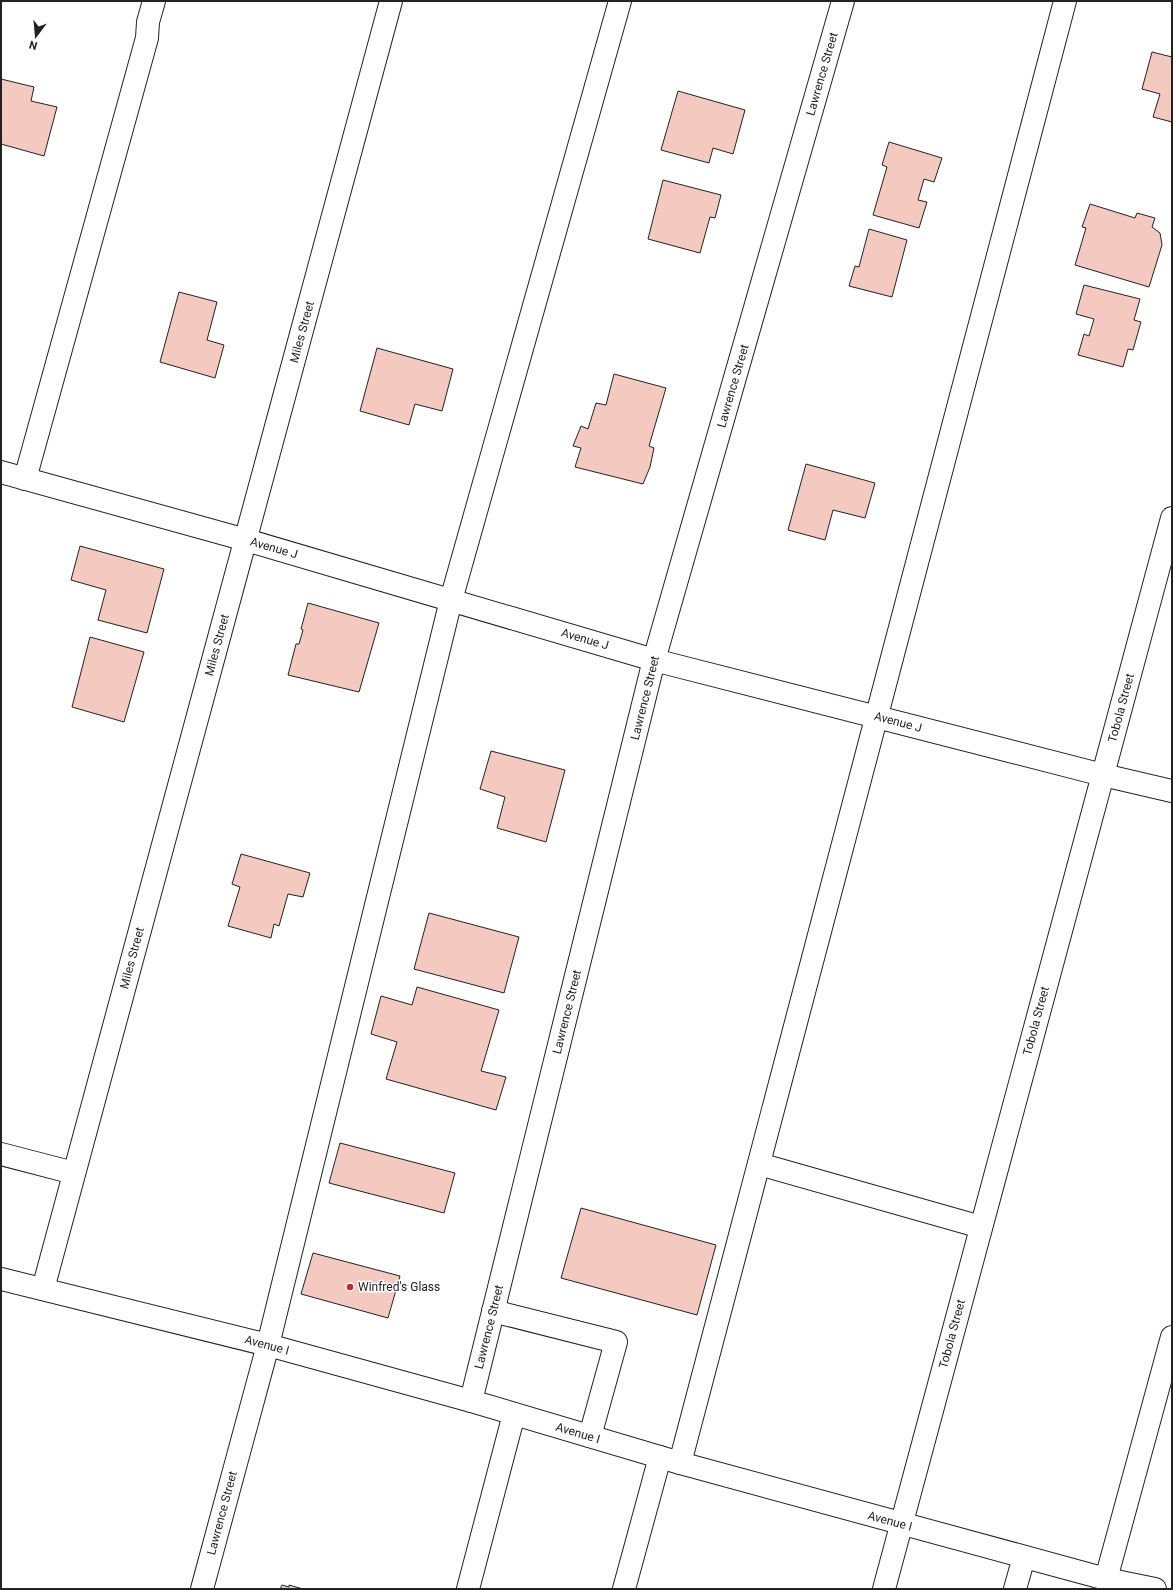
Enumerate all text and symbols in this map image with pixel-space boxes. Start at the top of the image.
north arrow [16,16,56,56]
street label: Lawrence Street [803,31,841,117]
text: N [28,38,39,52]
street label: Miles Street [287,299,317,364]
street label: Lawrence Street [714,343,752,429]
street label: Avenue J [249,535,299,561]
street label: Miles Street [202,612,232,677]
street label: Avenue J [560,626,610,652]
street label: Lawrence Street [628,654,662,742]
street label: Tobola Street [1105,672,1137,744]
street label: Avenue J [873,709,923,735]
street label: Miles Street [117,925,147,990]
street label: Lawrence Street [550,968,584,1056]
street label: Tobola Street [1020,985,1052,1057]
place label: Winfred's Glass [358,1280,440,1294]
marker: Winfred's Glass [345,1282,355,1292]
street label: Lawrence Street [472,1283,506,1371]
street label: Tobola Street [936,1298,968,1370]
street label: Avenue I [243,1332,291,1358]
street label: Avenue I [554,1420,602,1446]
street label: Lawrence Street [204,1469,240,1556]
street label: Avenue I [866,1508,914,1534]

